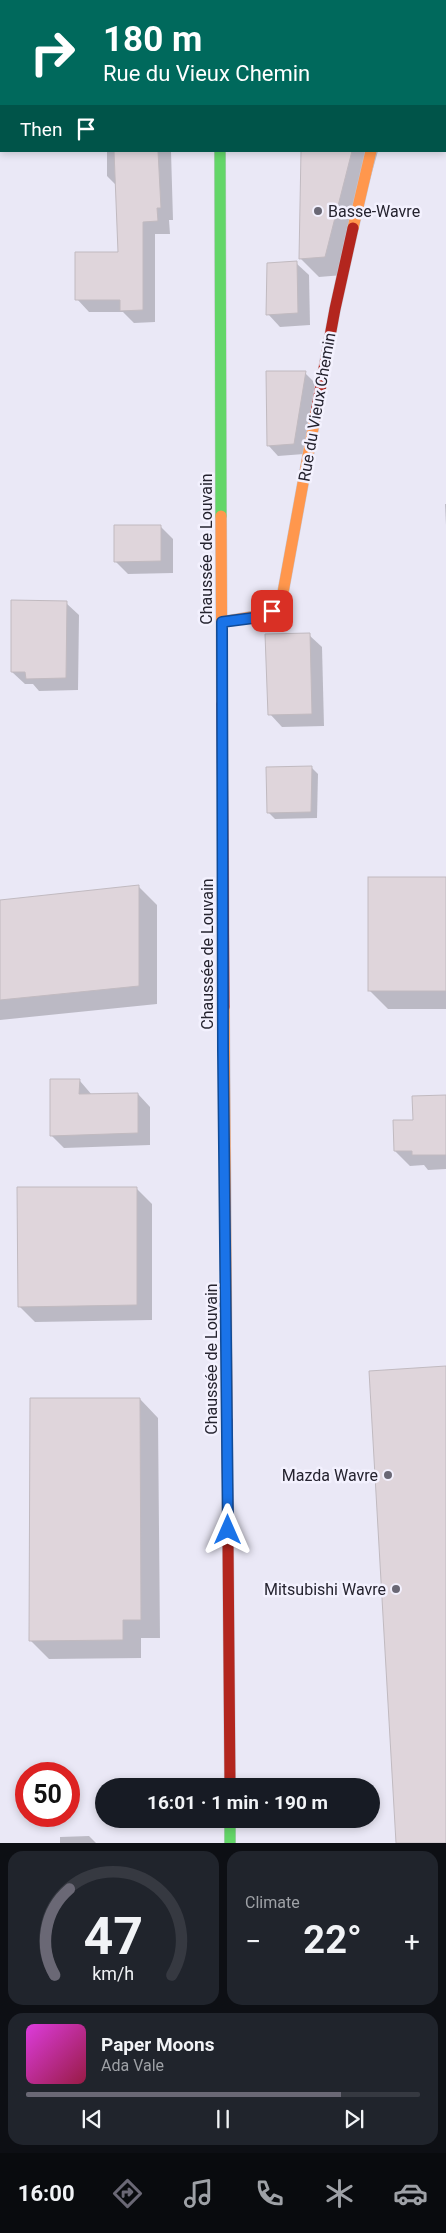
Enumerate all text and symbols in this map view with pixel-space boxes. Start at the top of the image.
text: 180 m [103,19,202,60]
icon: right [20,20,85,85]
text: Rue du Vieux Chemin [103,61,310,86]
icon: arrive [72,115,100,143]
text: Then [20,118,62,141]
place label: Basse-Wavre [328,202,420,221]
marker: Basse-Wavre [312,205,324,217]
street label: Rue du Vieux Chemin [295,331,339,483]
street label: Chaussée de Louvain [197,473,216,625]
pin [251,590,293,632]
icon: arrive [258,597,286,625]
street label: Chaussée de Louvain [198,878,217,1030]
street label: Chaussée de Louvain [202,1283,221,1435]
place label: Mazda Wavre [282,1466,378,1485]
marker: Mazda Wavre [382,1469,394,1481]
position arrow [201,1503,253,1555]
place label: Mitsubishi Wavre [264,1580,386,1599]
marker: Mitsubishi Wavre [390,1583,402,1595]
speed limit sign: 50 [15,1762,80,1827]
text: 16:01 · 1 min · 190 m [147,1791,328,1814]
text: Climate [245,1893,300,1912]
text: 47 [84,1906,143,1967]
text: 22° [303,1918,362,1962]
text: − [245,1925,261,1958]
text: + [404,1925,420,1958]
text: km/h [93,1963,134,1984]
text: Paper Moons [101,2033,214,2056]
text: Ada Vale [101,2056,164,2075]
icon: previous [78,2105,106,2133]
icon: pause [209,2105,237,2133]
icon: next [340,2105,368,2133]
icon: directions [110,2176,145,2211]
icon: music [181,2176,216,2211]
icon: phone [252,2176,287,2211]
icon: climate [322,2176,357,2211]
icon: car [393,2176,428,2211]
text: 16:00 [18,2181,75,2206]

